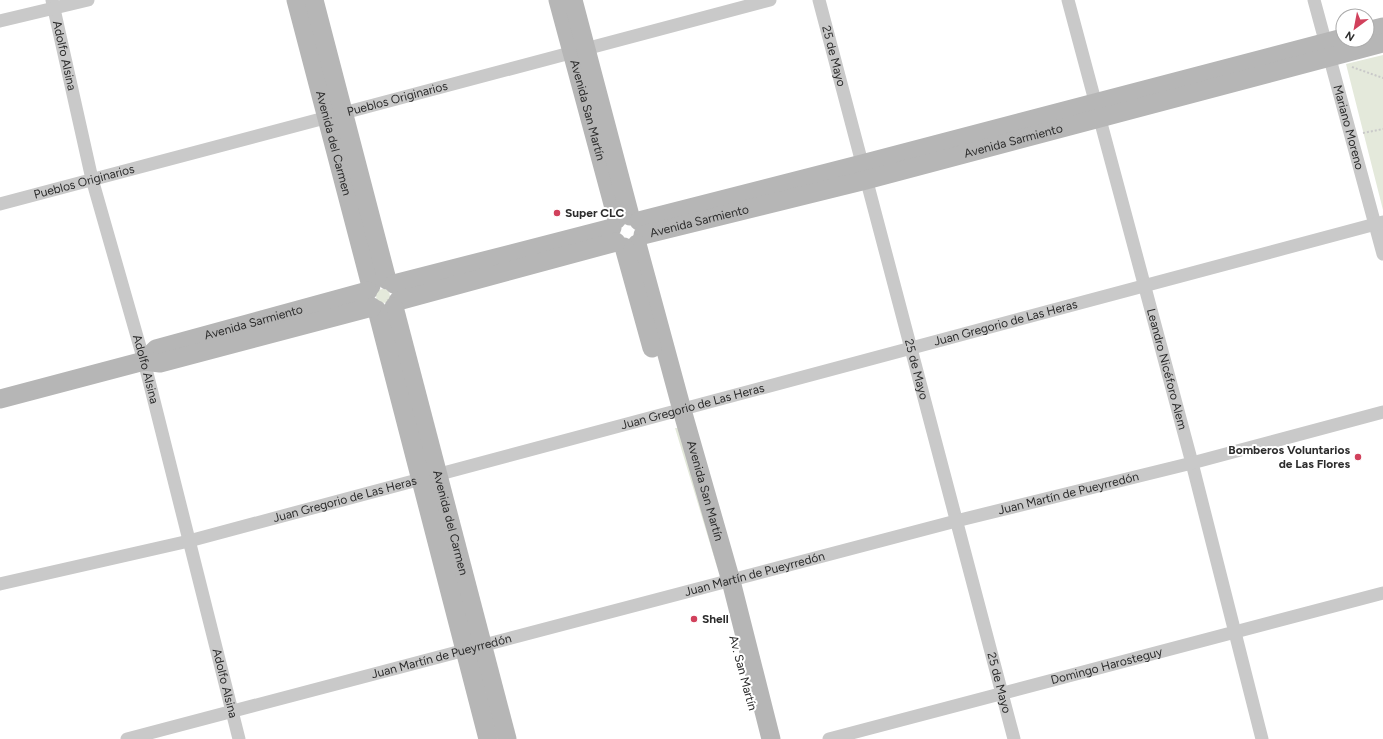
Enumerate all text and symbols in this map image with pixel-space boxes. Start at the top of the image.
north arrow [1335,8,1375,48]
street label: Adolfo Alsina [50,19,79,92]
street label: 25 de Mayo [819,24,849,88]
text: N [1343,28,1357,44]
street label: Avenida San Martín [567,58,608,162]
street label: Pueblos Originarios [345,79,450,119]
street label: Mariano Moreno [1330,83,1367,171]
street label: Avenida del Carmen [313,89,354,197]
street label: Avenida Sarmiento [962,121,1064,161]
street label: Pueblos Originarios [32,162,136,202]
street label: Avenida Sarmiento [648,202,750,240]
place label: Super CLC [565,206,625,220]
marker: Super CLC [552,208,562,218]
street label: Juan Gregorio de Las Heras [932,297,1079,349]
street label: Avenida Sarmiento [203,302,304,343]
street label: Leandro Nicéforo Alem [1144,307,1190,431]
street label: Adolfo Alsina [130,333,161,405]
street label: 25 de Mayo [902,337,931,401]
street label: Juan Gregorio de Las Heras [619,380,766,432]
street label: Avenida San Martín [684,439,726,543]
place label: Bomberos Voluntarios de Las Flores [1228,443,1350,471]
marker: Bomberos Voluntarios de Las Flores [1353,452,1363,462]
street label: Avenida del Carmen [430,469,471,577]
street label: Juan Martín de Pueyrredón [997,469,1141,517]
street label: Juan Gregorio de Las Heras [271,473,418,525]
street label: Juan Martín de Pueyrredón [683,549,827,599]
place label: Shell [702,612,729,626]
marker: Shell [689,614,699,624]
street label: Juan Martín de Pueyrredón [370,631,513,681]
street label: Av. San Martín [726,634,760,712]
street label: Domingo Harosteguy [1049,644,1164,687]
street label: Adolfo Alsina [210,647,240,719]
street label: 25 de Mayo [984,651,1014,715]

